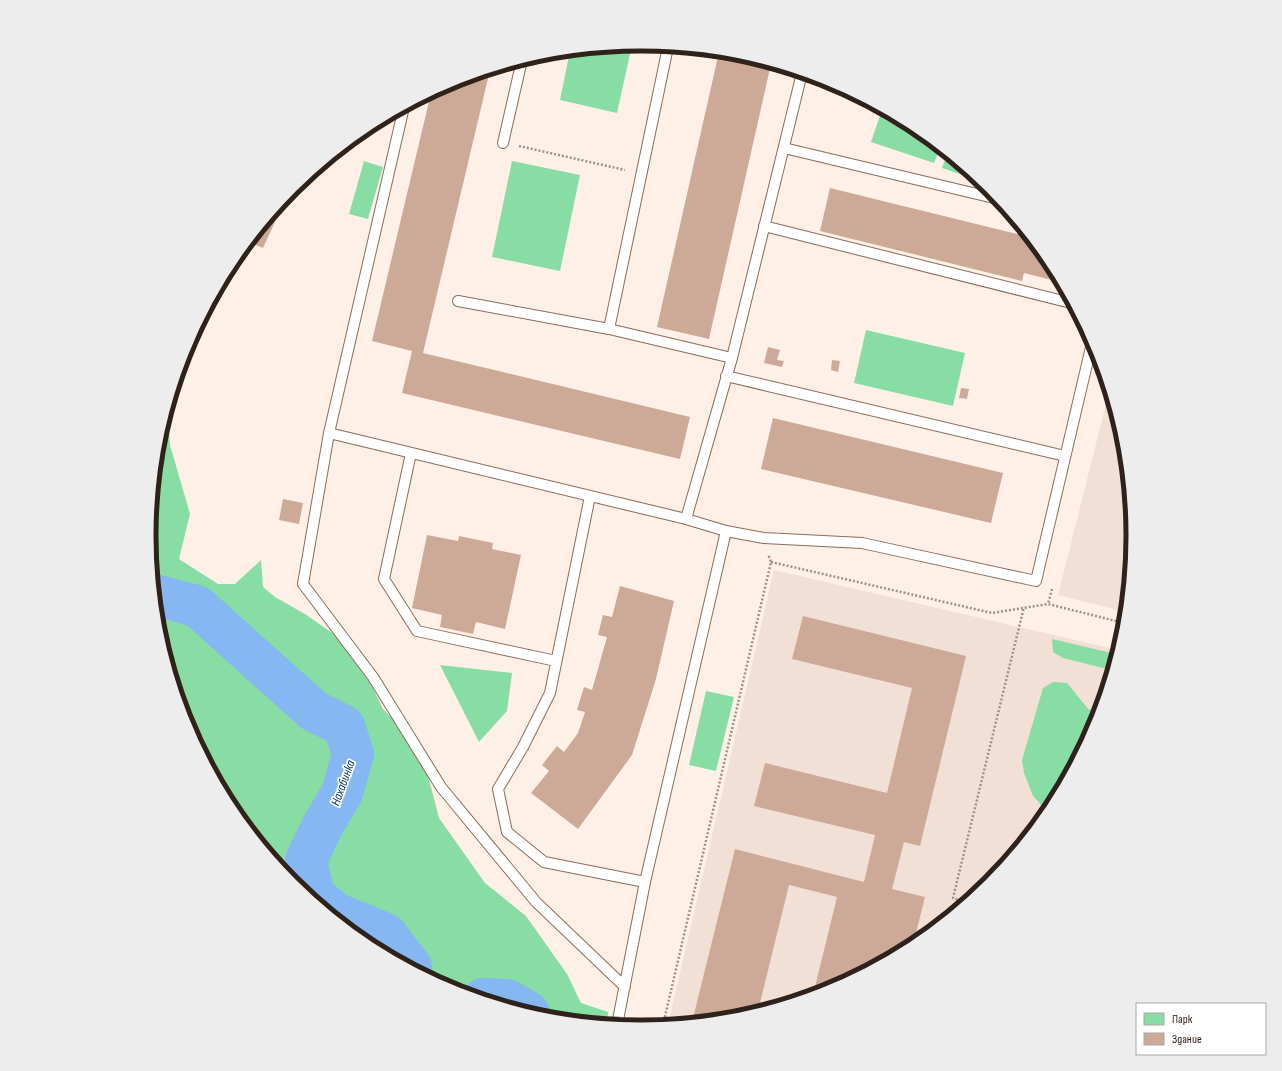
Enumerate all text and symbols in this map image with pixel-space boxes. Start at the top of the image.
water label: Нахабинка [327,757,359,808]
legend [1136,1003,1266,1055]
text: Парк [1172,1012,1193,1027]
text: Здание [1172,1032,1202,1047]

